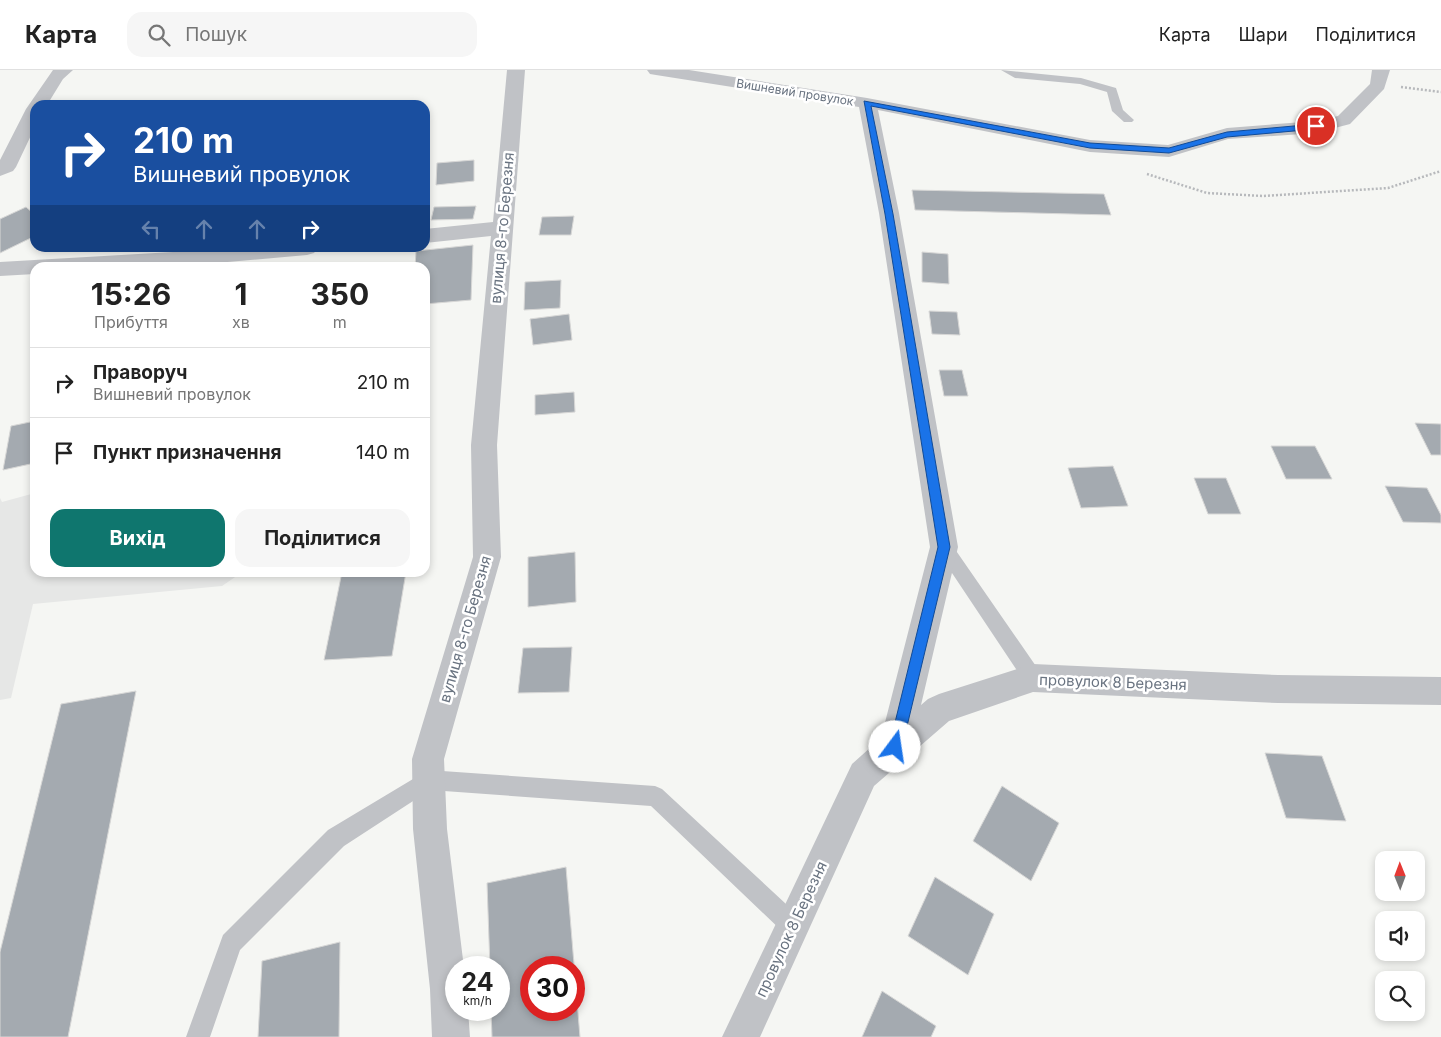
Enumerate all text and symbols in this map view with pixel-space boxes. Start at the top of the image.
search box [127,12,477,57]
text: Карта [25,20,97,49]
icon: search [145,21,173,49]
text: Пошук [185,23,247,46]
text: Карта [1159,24,1211,45]
text: Шари [1239,24,1288,45]
text: Поділитися [1316,24,1416,45]
street label: Вишневий провулок [735,75,855,109]
pin [1295,105,1337,147]
icon: arrive [1302,112,1330,140]
text: 210 m [133,119,234,161]
icon: right [50,120,115,185]
street label: вулиця 8-го Березня [486,152,518,304]
text: Вишневий провулок [133,161,350,187]
icon: left [137,215,165,243]
icon: ahead [190,215,218,243]
icon: ahead [243,215,271,243]
icon: right [296,215,324,243]
text: 15:26 [91,276,171,312]
text: 1 [234,276,247,312]
text: 350 [310,276,369,312]
text: Прибуття [94,312,168,332]
text: хв [232,312,250,332]
text: m [333,312,347,332]
text: Праворуч [93,361,187,384]
icon: right [50,369,78,397]
text: 210 m [357,371,410,394]
text: Вишневий провулок [93,384,251,404]
icon: arrive [50,439,78,467]
text: Пункт призначення [93,441,281,464]
text: 140 m [356,441,410,464]
button: Вихід [50,509,225,567]
button: Поділитися [235,509,410,567]
street label: вулиця 8-го Березня [435,553,495,705]
street label: провулок 8 Березня [1039,670,1187,694]
position arrow [868,720,920,772]
north arrow [1375,851,1425,901]
map controls [1375,851,1425,1021]
street label: провулок 8 Березня [751,858,831,1000]
button: sound [1375,911,1425,961]
speed limit sign: 30 [520,956,585,1021]
text: 24 [461,967,494,997]
button: search [1375,971,1425,1021]
text: km/h [463,993,492,1008]

